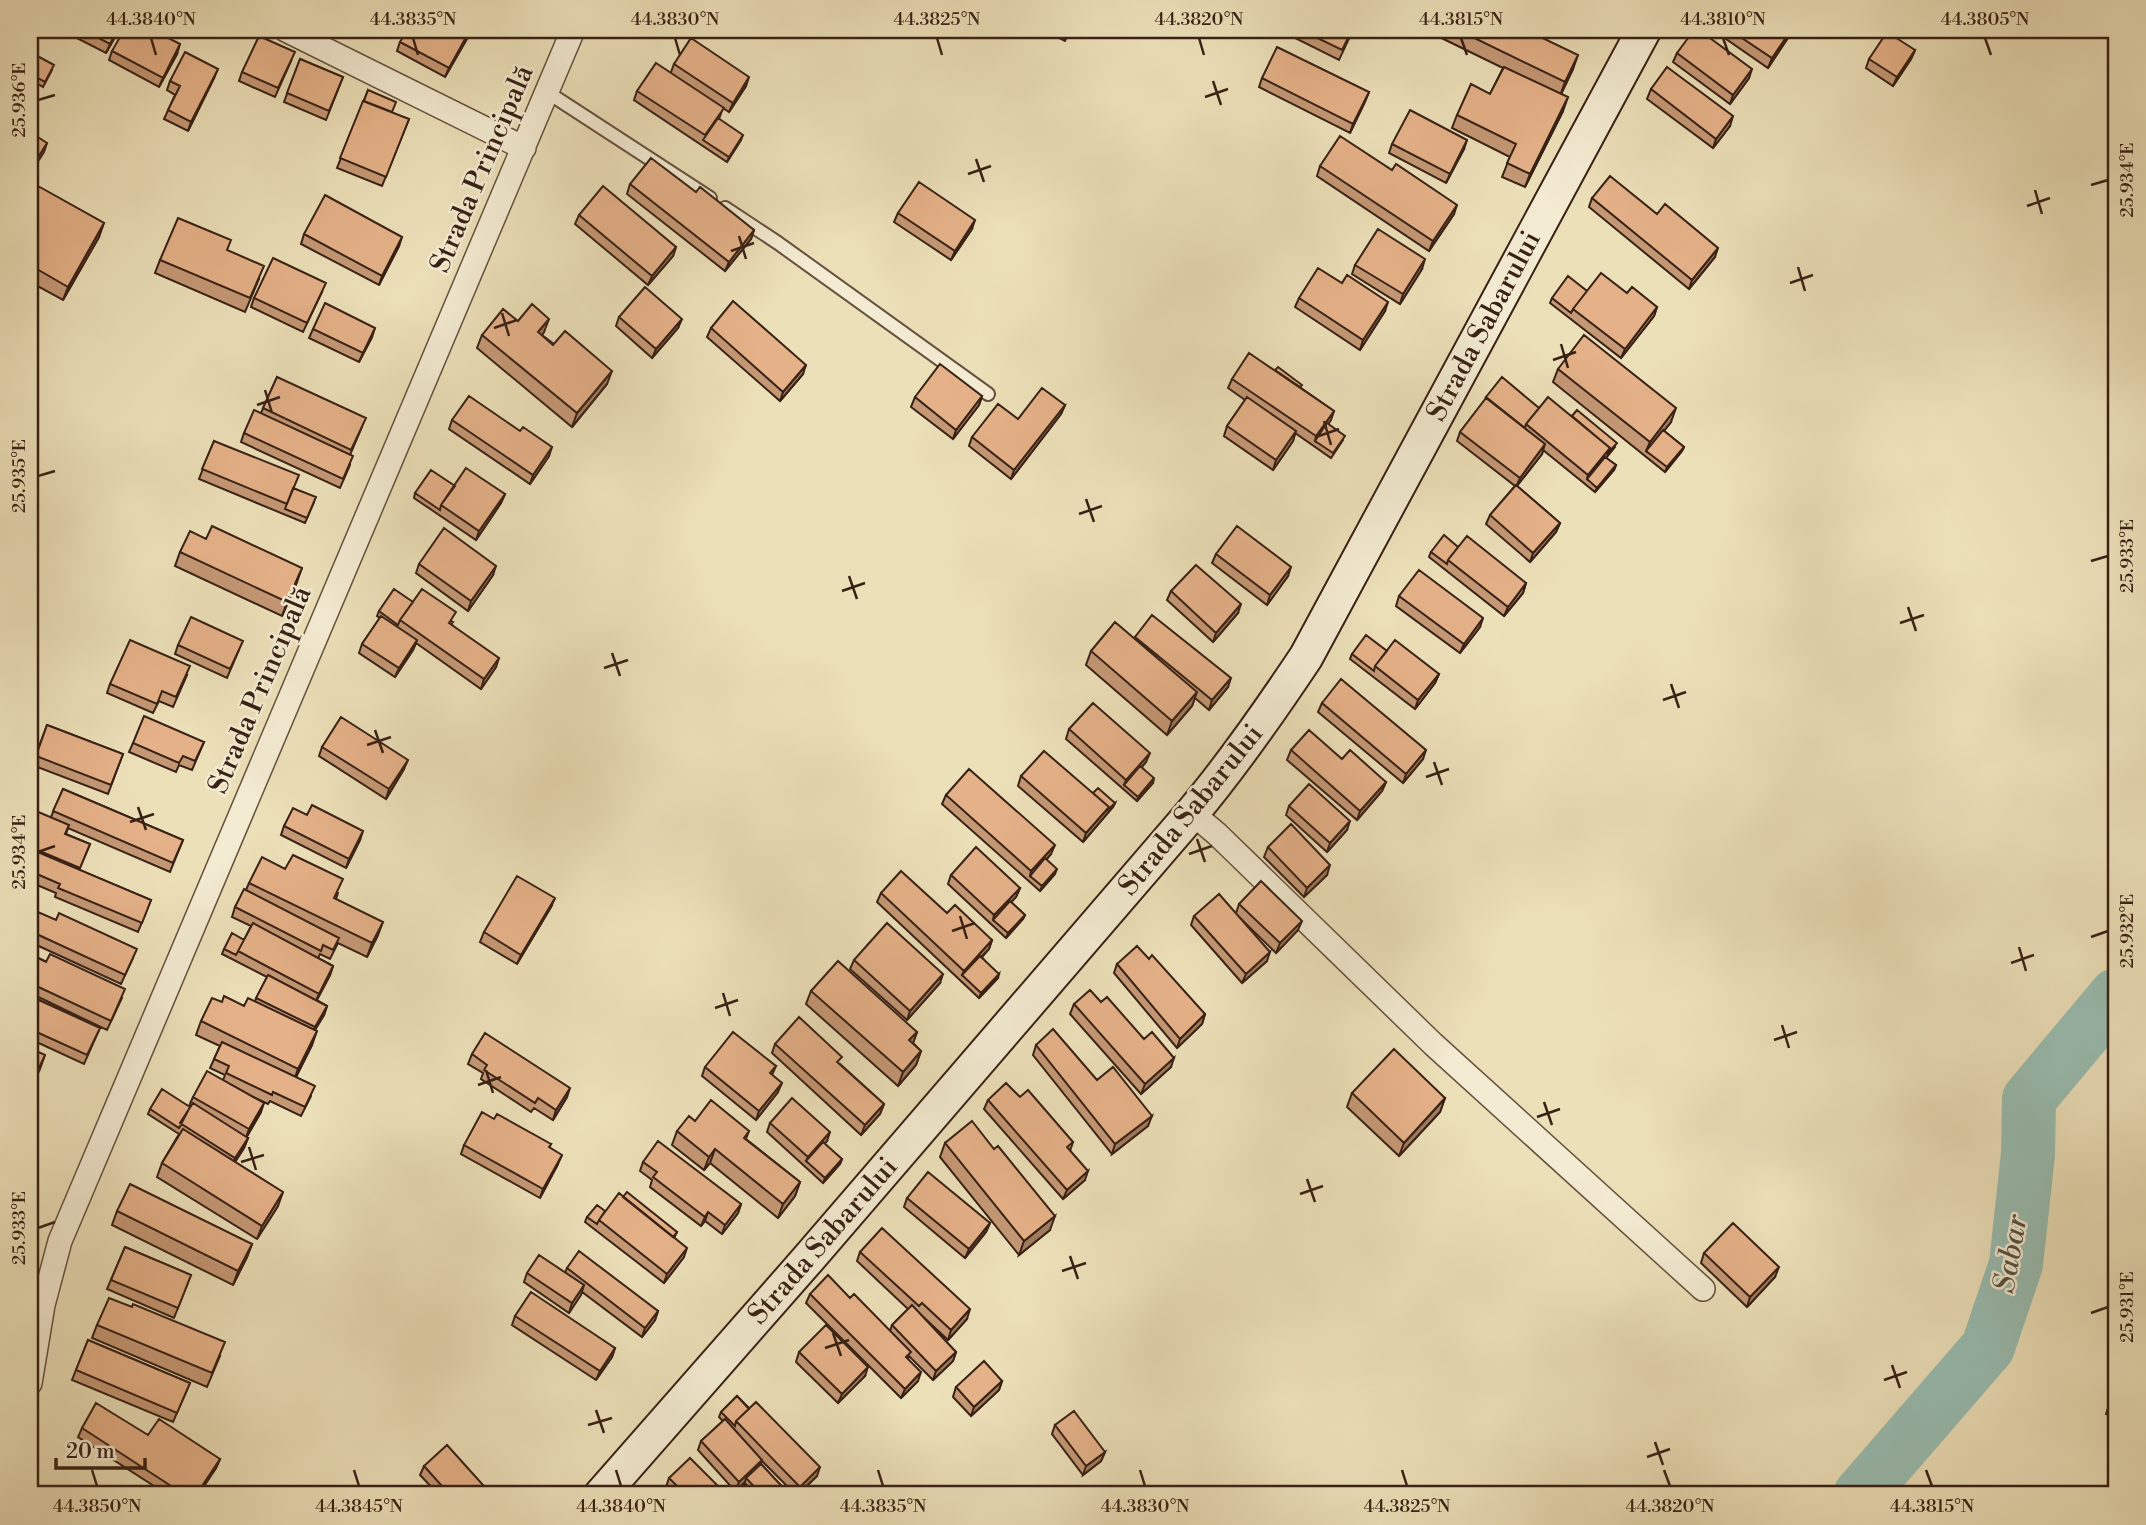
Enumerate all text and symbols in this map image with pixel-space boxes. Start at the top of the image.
text: 44.3840°N [106,8,196,31]
text: 44.3835°N [370,8,457,31]
text: 44.3830°N [631,8,720,31]
text: 44.3825°N [894,8,981,31]
text: 44.3820°N [1155,8,1244,31]
text: 44.3815°N [1419,8,1504,31]
text: 44.3810°N [1680,8,1766,31]
text: 44.3805°N [1941,8,2030,31]
street label: Strada Principală [423,59,542,278]
text: 25.936°E [8,63,31,137]
text: 25.934°E [2116,142,2139,218]
street label: Strada Sabarului [1419,225,1549,427]
text: 25.935°E [8,439,31,513]
text: 25.933°E [2116,519,2139,593]
street label: Strada Principală [201,580,320,799]
street label: Strada Sabarului [1111,717,1271,903]
text: 25.934°E [8,814,31,890]
text: 25.932°E [2116,894,2139,968]
street label: Strada Sabarului [741,1150,905,1332]
text: 25.933°E [8,1191,31,1265]
water label: Sabar [1985,1211,2037,1296]
text: 25.931°E [2116,1271,2139,1343]
scale bar [56,1427,145,1471]
text: 20 m [66,1439,115,1465]
text: 44.3850°N [53,1495,142,1518]
text: 44.3845°N [315,1495,403,1518]
text: 44.3840°N [576,1495,666,1518]
text: 44.3835°N [840,1495,927,1518]
text: 44.3830°N [1101,1495,1190,1518]
text: 44.3825°N [1364,1495,1451,1518]
text: 44.3820°N [1626,1495,1715,1518]
text: 44.3815°N [1890,1495,1975,1518]

